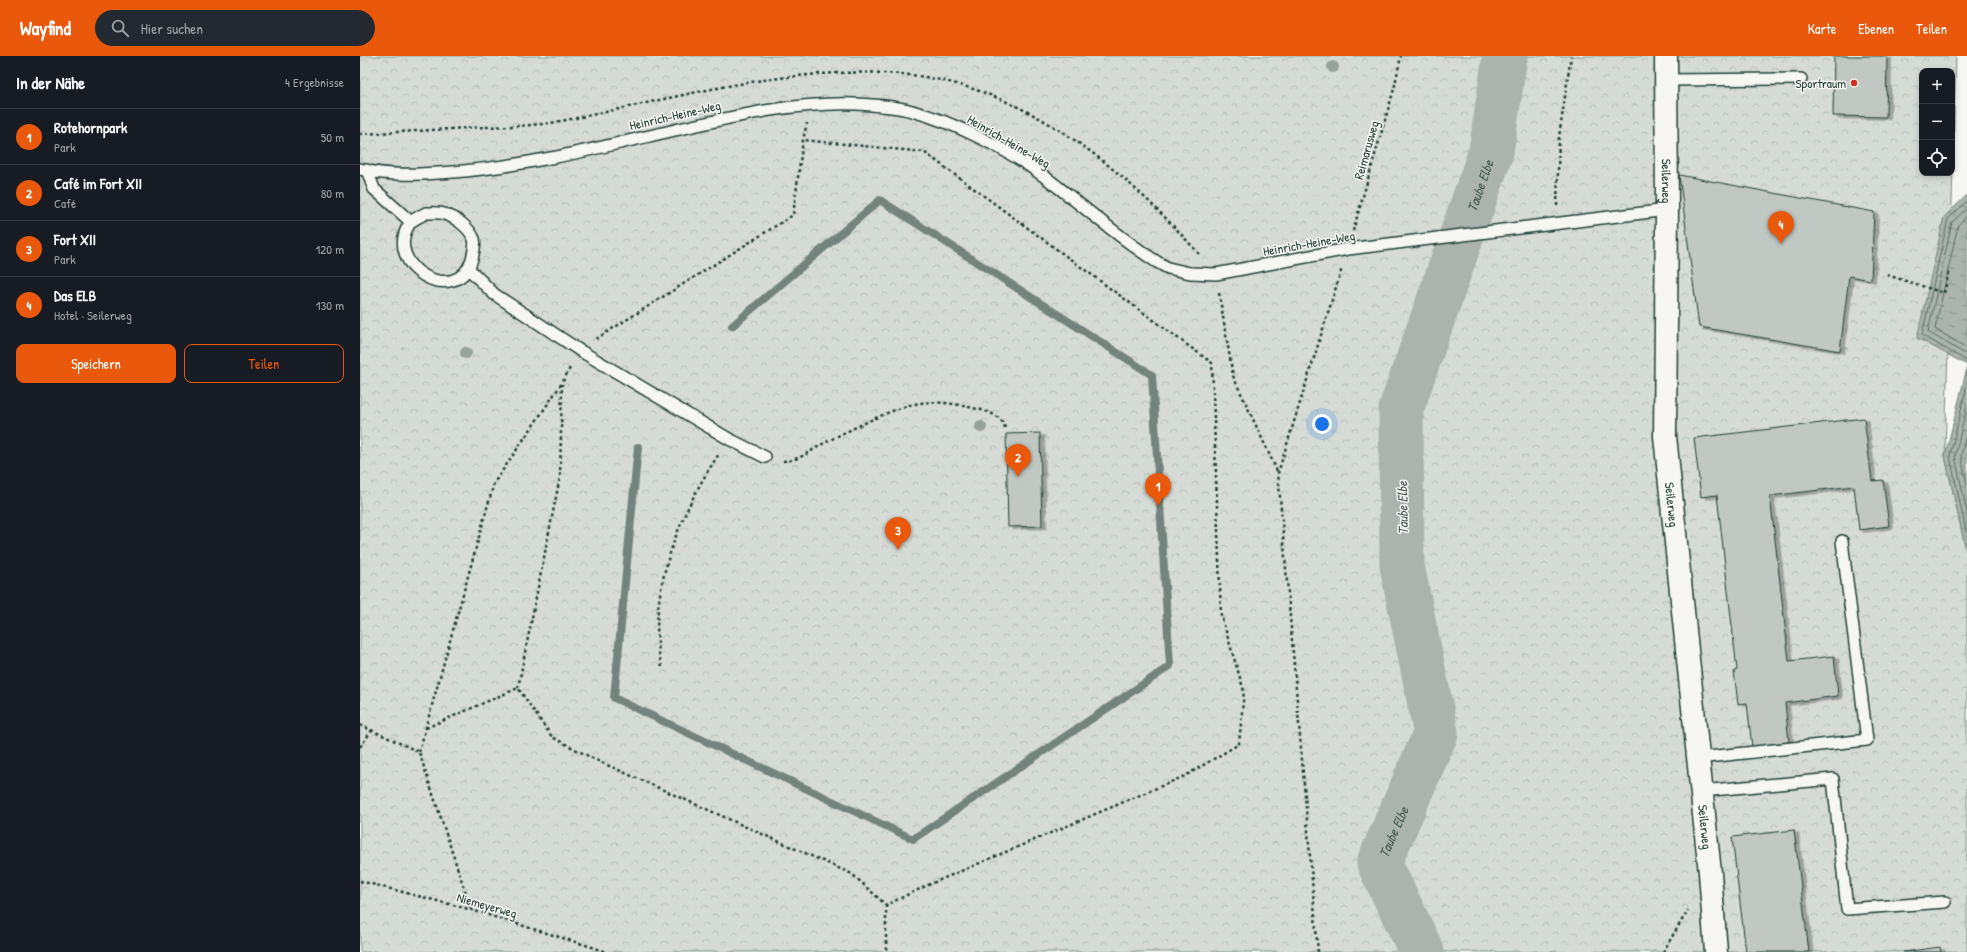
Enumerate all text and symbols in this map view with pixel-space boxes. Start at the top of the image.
search box [95,10,375,46]
text: Wayfind [20,15,71,41]
icon: search [109,17,131,39]
text: Hier suchen [141,18,203,39]
text: Karte [1808,19,1836,38]
text: Ebenen [1858,19,1894,38]
text: Teilen [1916,19,1947,38]
map controls [1919,68,1955,176]
button: + [1919,68,1955,104]
text: In der Nähe [16,71,85,94]
text: 4 Ergebnisse [285,73,344,91]
place label: Sportraum [1796,74,1846,92]
marker: Sportraum [1849,78,1859,88]
street label: Heinrich-Heine-Weg [628,96,723,134]
button: − [1919,104,1955,140]
street label: Heinrich-Heine-Weg [964,110,1054,172]
text: Rotehornpark [54,117,127,138]
street label: Reimarusweg [1349,118,1383,181]
text: 1 [27,128,31,146]
text: 50 m [321,128,344,146]
text: Park [54,138,76,156]
button: locate [1919,140,1955,176]
water label: Taube Elbe [1461,156,1498,214]
street label: Seilerweg [1658,159,1676,204]
text: Café im Fort XII [54,173,142,194]
text: 2 [26,184,32,202]
text: 80 m [321,184,344,202]
text: Café [54,194,76,212]
pin: 4 [1768,211,1794,244]
street label: Heinrich-Heine-Weg [1262,226,1357,260]
text: Fort XII [54,229,96,250]
text: 3 [26,240,32,258]
text: 120 m [316,240,344,258]
text: Park [54,250,76,268]
text: Das ELB [54,285,96,306]
text: 4 [27,296,31,314]
text: 130 m [316,296,344,314]
text: Hotel · Seilerweg [54,306,132,324]
button: Speichern [16,344,176,383]
button: Teilen [184,344,344,383]
your location [1312,414,1332,434]
pin: 2 [1005,444,1031,477]
pin: 1 [1145,473,1171,506]
water label: Taube Elbe [1392,480,1412,535]
street label: Seilerweg [1661,481,1683,528]
pin: 3 [885,517,911,550]
water label: Taube Elbe [1373,802,1413,860]
street label: Seilerweg [1694,804,1717,850]
street label: Niemeyerweg [455,888,519,922]

